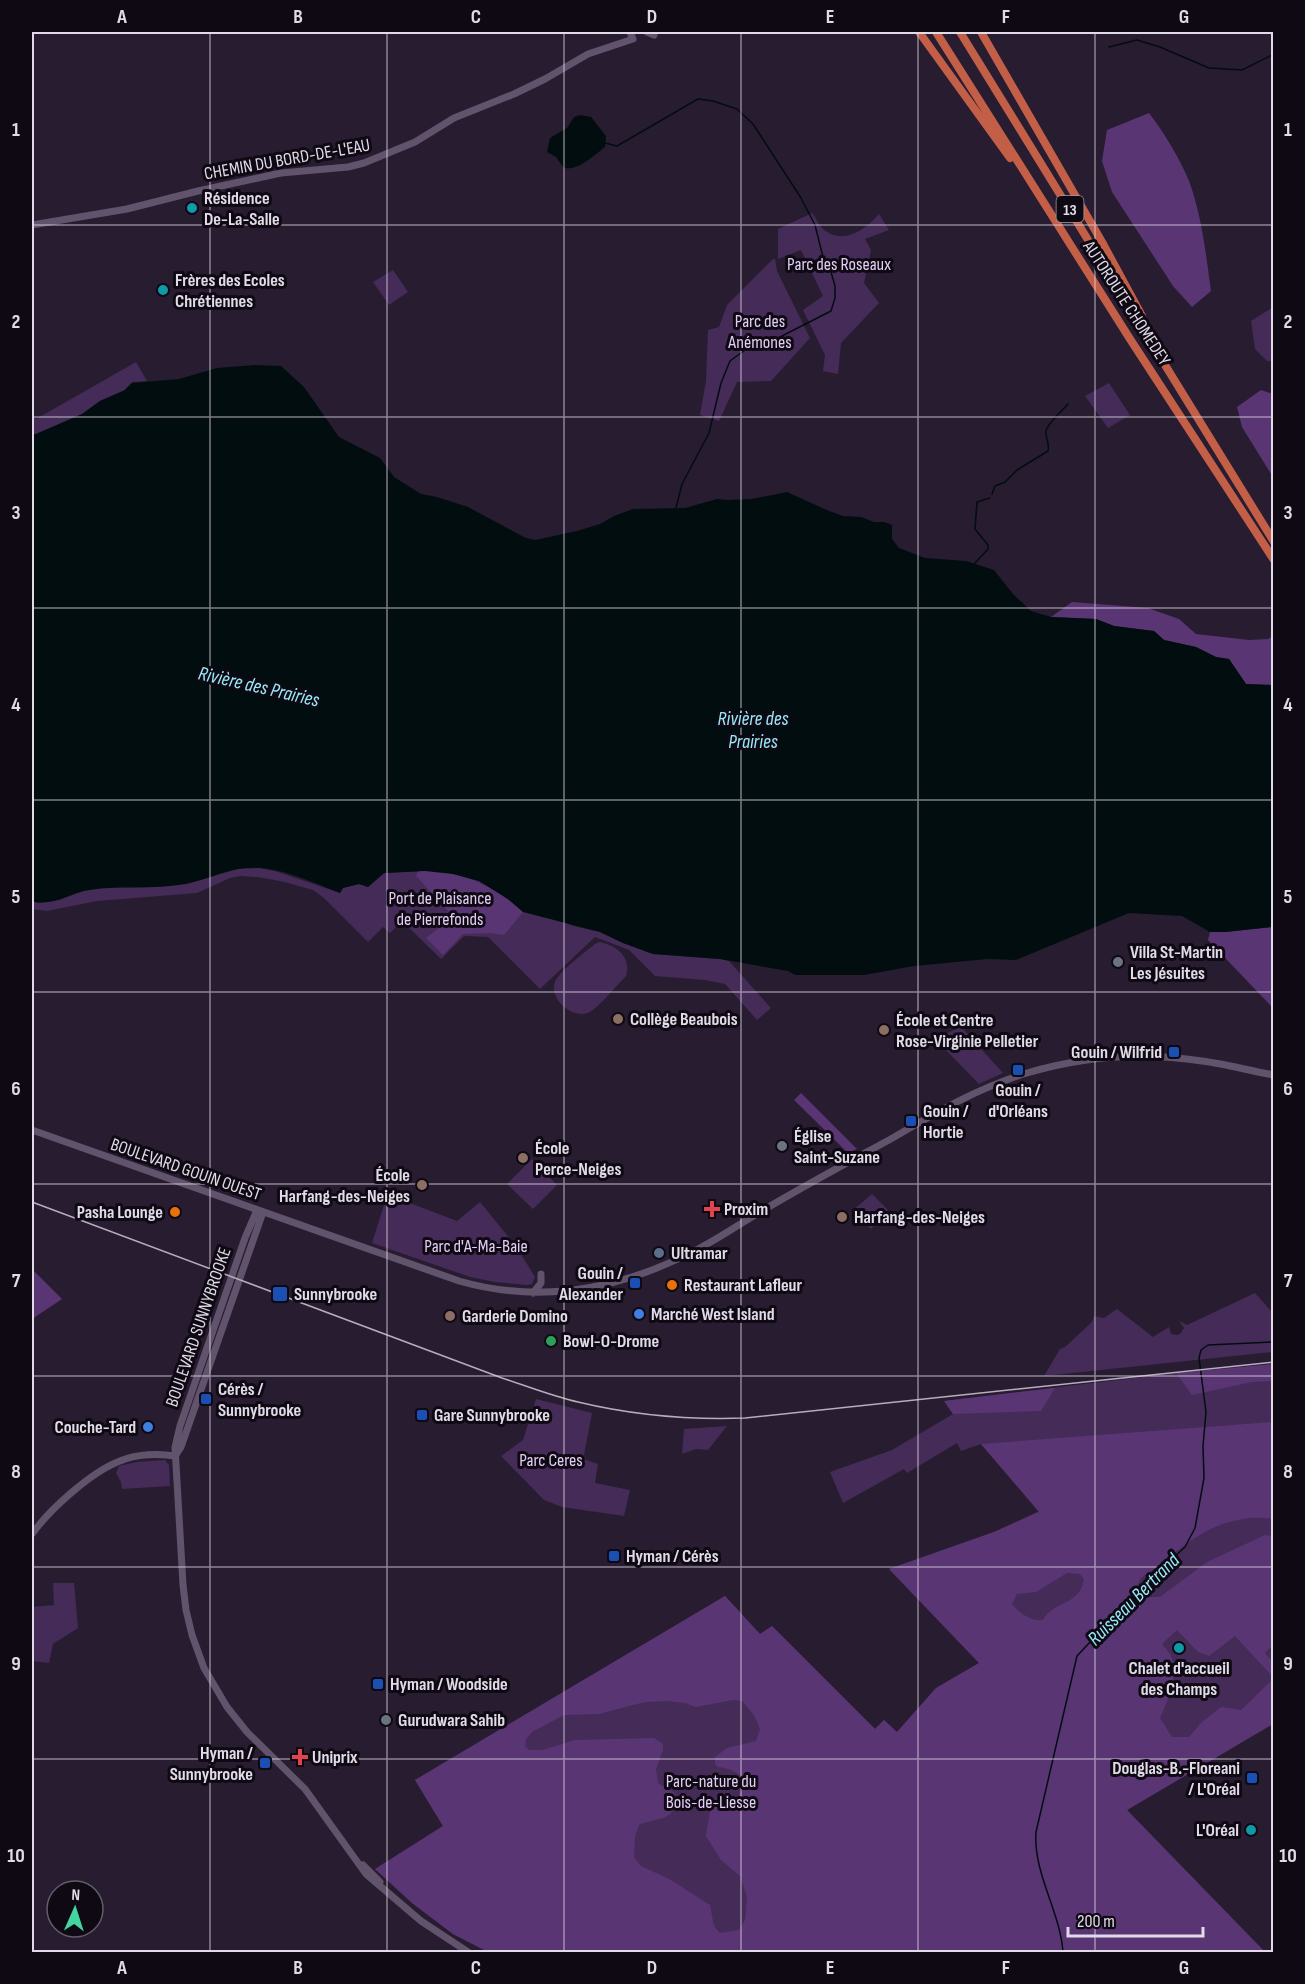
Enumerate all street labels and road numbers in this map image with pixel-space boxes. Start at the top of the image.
street label: CHEMIN DU BORD-DE-L'EAU [202,135,372,184]
road number: 13 [1056,196,1084,222]
street label: AUTOROUTE CHOMEDEY [1078,236,1175,370]
street label: BOULEVARD GOUIN OUEST [108,1134,264,1205]
street label: BOULEVARD SUNNYBROOKE [161,1245,236,1410]

